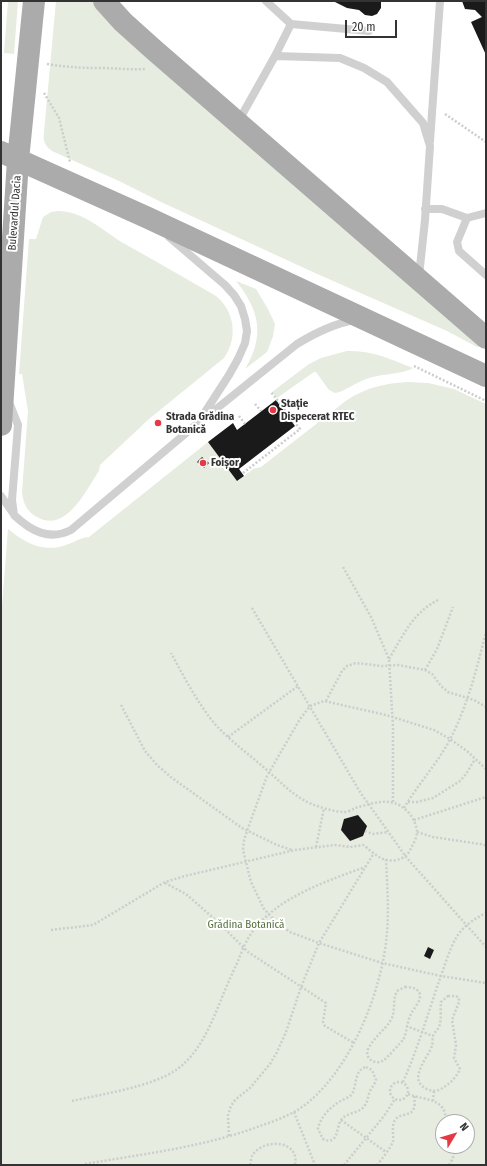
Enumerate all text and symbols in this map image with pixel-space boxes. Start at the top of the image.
scale bar [347,12,399,38]
text: 20 m [352,20,376,34]
street label: Bulevardul Dacia [6,175,24,251]
place label: Stație Dispecerat RTEC [281,397,354,423]
marker: Stație Dispecerat RTEC [268,405,278,415]
place label: Strada Grădina Botanică [166,410,234,436]
marker: Strada Grădina Botanică [153,418,163,428]
place label: Foișor [211,456,239,470]
marker: Foișor [198,458,208,468]
park label: Grădina Botanică [208,918,284,932]
north arrow [435,1114,475,1154]
text: N [457,1120,471,1134]

